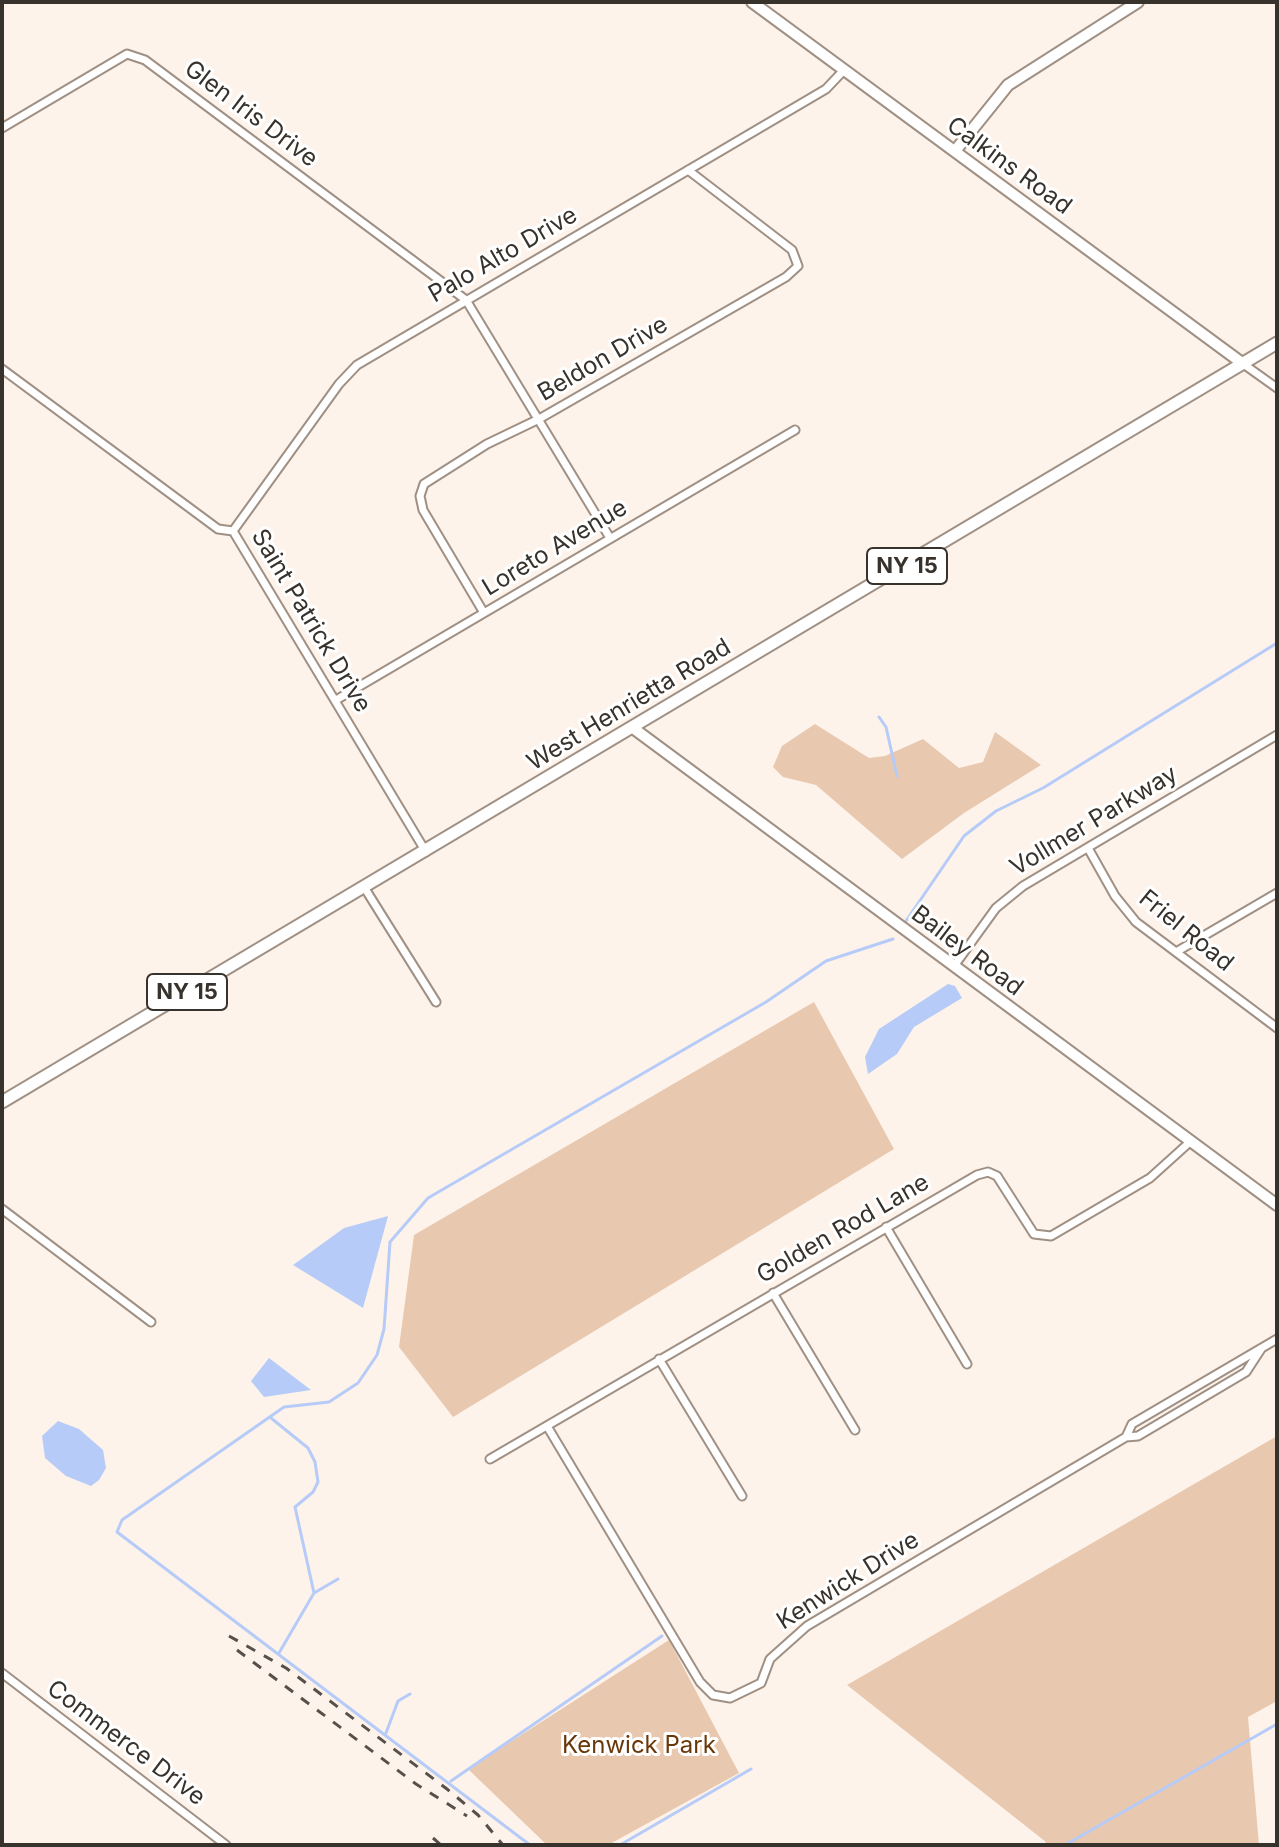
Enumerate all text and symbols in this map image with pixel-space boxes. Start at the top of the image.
street label: Glen Iris Drive [179,55,323,173]
street label: Calkins Road [941,111,1077,221]
street label: Palo Alto Drive [424,201,582,309]
street label: Beldon Drive [533,310,673,408]
street label: Loreto Avenue [477,494,633,602]
street label: Saint Patrick Drive [245,524,377,718]
road number: NY 15 [867,548,947,584]
street label: West Henrietta Road [522,633,736,777]
street label: Vollmer Parkway [1005,760,1183,882]
street label: Friel Road [1133,884,1239,978]
street label: Bailey Road [905,900,1029,1002]
road number: NY 15 [147,974,227,1010]
street label: Golden Rod Lane [752,1168,934,1290]
street label: Kenwick Drive [772,1526,924,1636]
street label: Commerce Drive [41,1674,211,1812]
park label: Kenwick Park [562,1732,716,1760]

